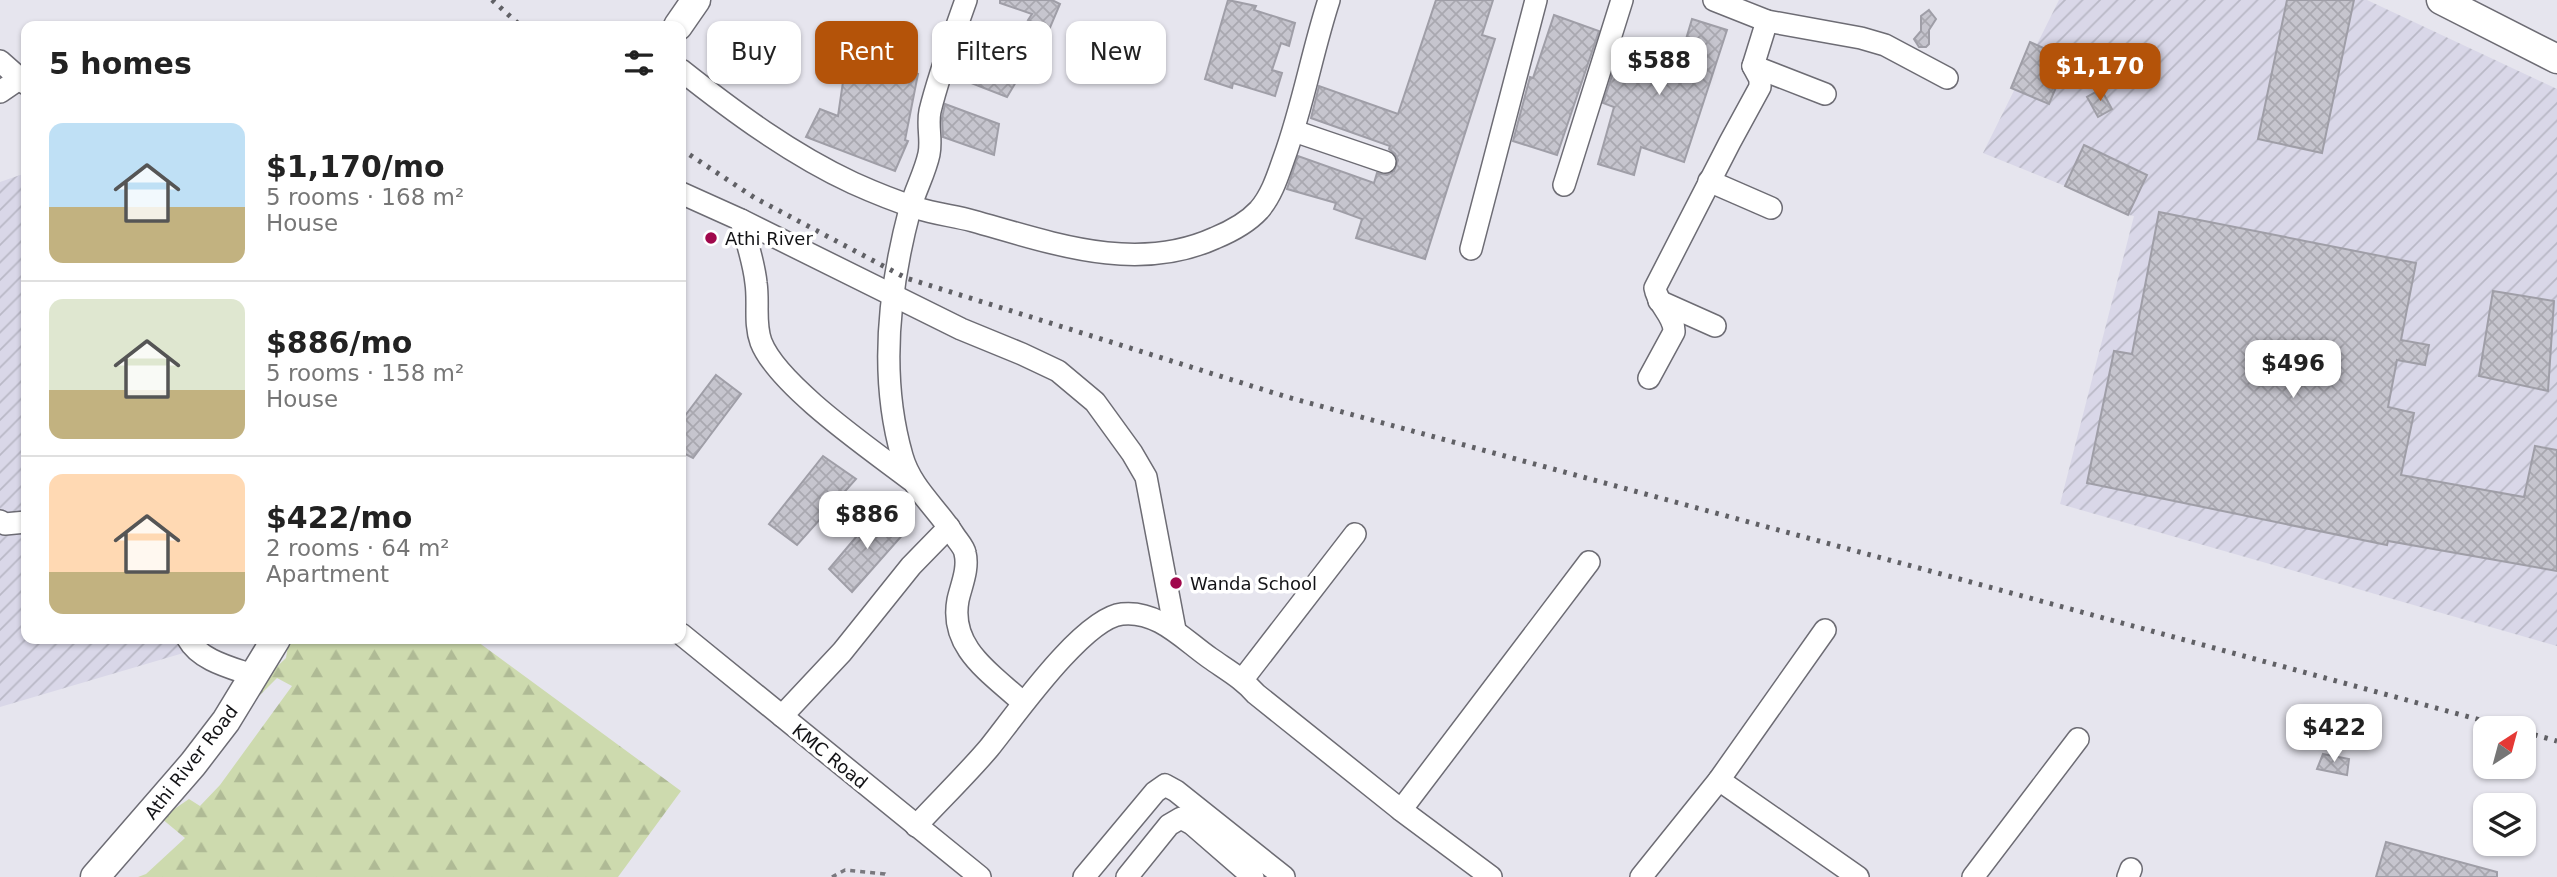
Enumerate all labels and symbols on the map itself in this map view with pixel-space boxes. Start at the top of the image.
pin: $588 [1618,38,1700,97]
pin: $1,170 [2043,43,2157,103]
place label: Athi River [725,228,813,249]
marker: Athi River [703,230,719,246]
pin: $496 [2252,340,2334,400]
pin: $886 [826,491,908,551]
place label: Wanda School [1190,573,1317,594]
marker: Wanda School [1168,575,1184,591]
street label: Athi River Road [140,701,242,823]
pin: $422 [2293,704,2375,764]
north arrow [2473,716,2536,779]
street label: KMC Road [788,719,872,793]

